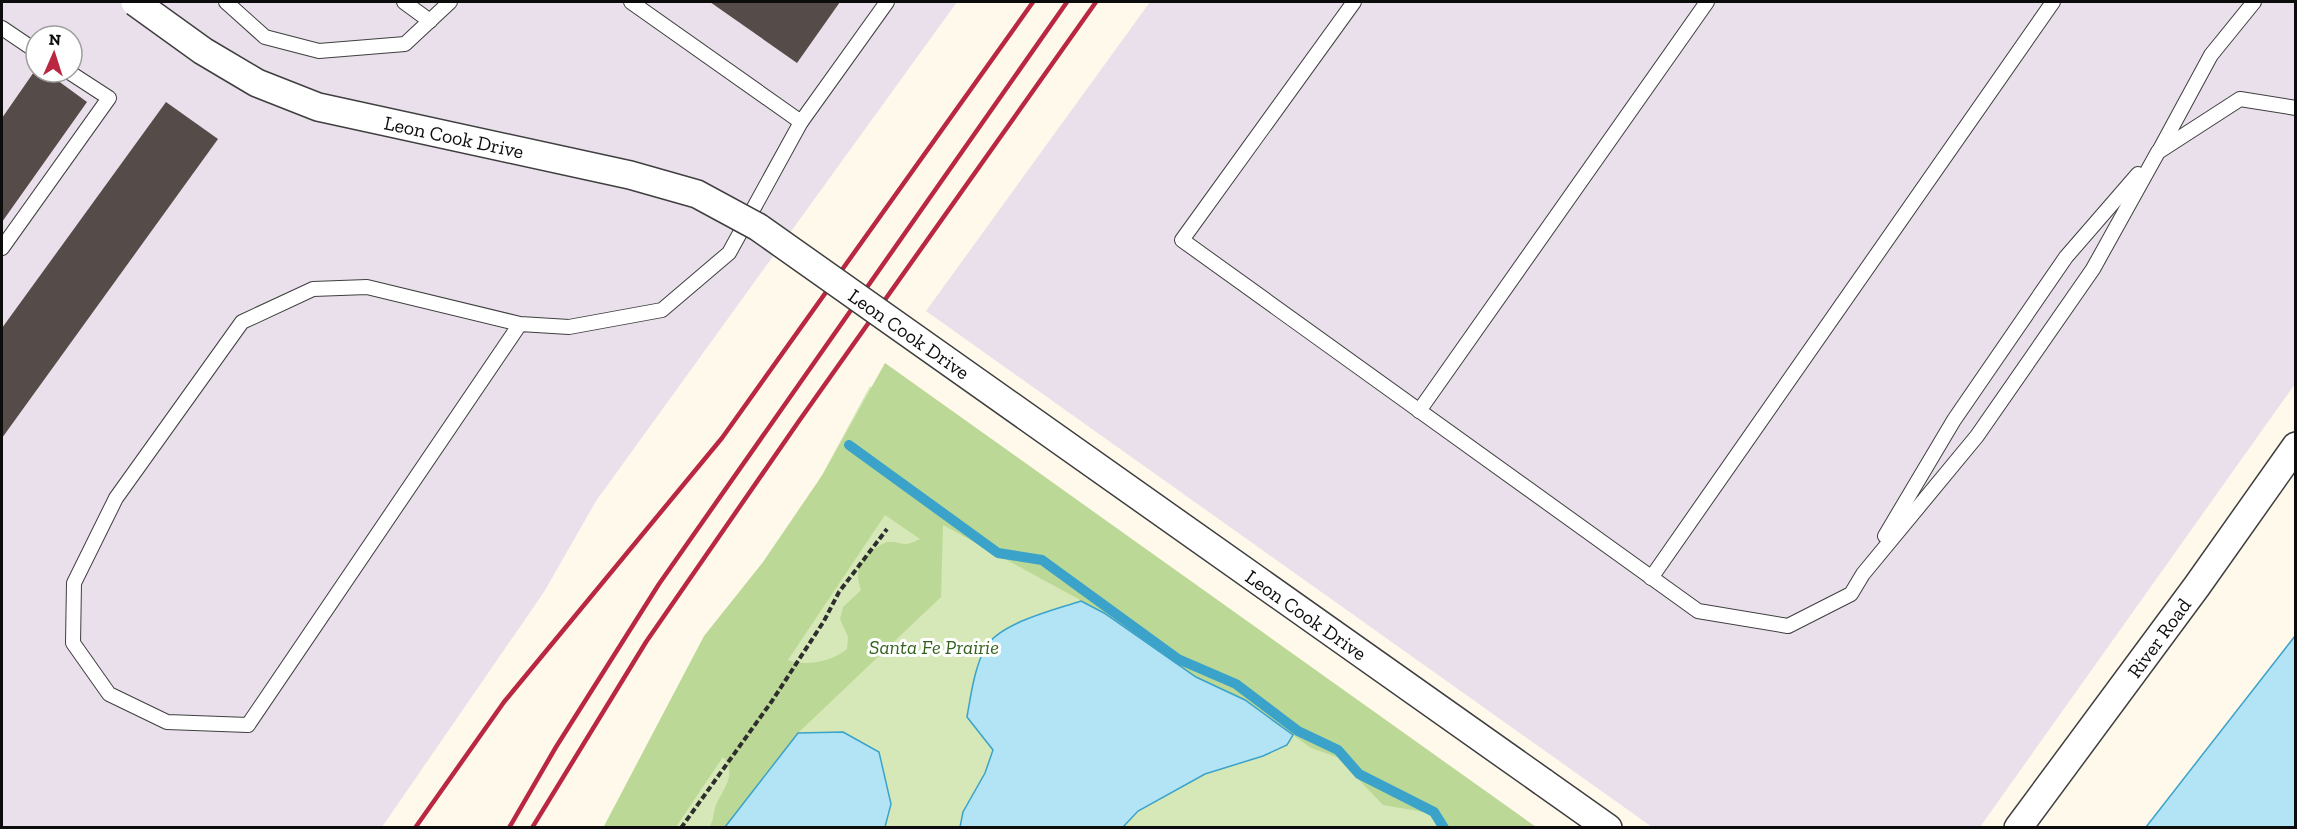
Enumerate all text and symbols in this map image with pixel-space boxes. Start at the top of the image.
north arrow [24,24,84,84]
text: N [48,30,61,49]
street label: Leon Cook Drive [382,110,526,164]
street label: Leon Cook Drive [844,283,974,385]
street label: Leon Cook Drive [1241,564,1371,666]
street label: River Road [2122,594,2196,682]
park label: Santa Fe Prairie [869,635,999,659]

